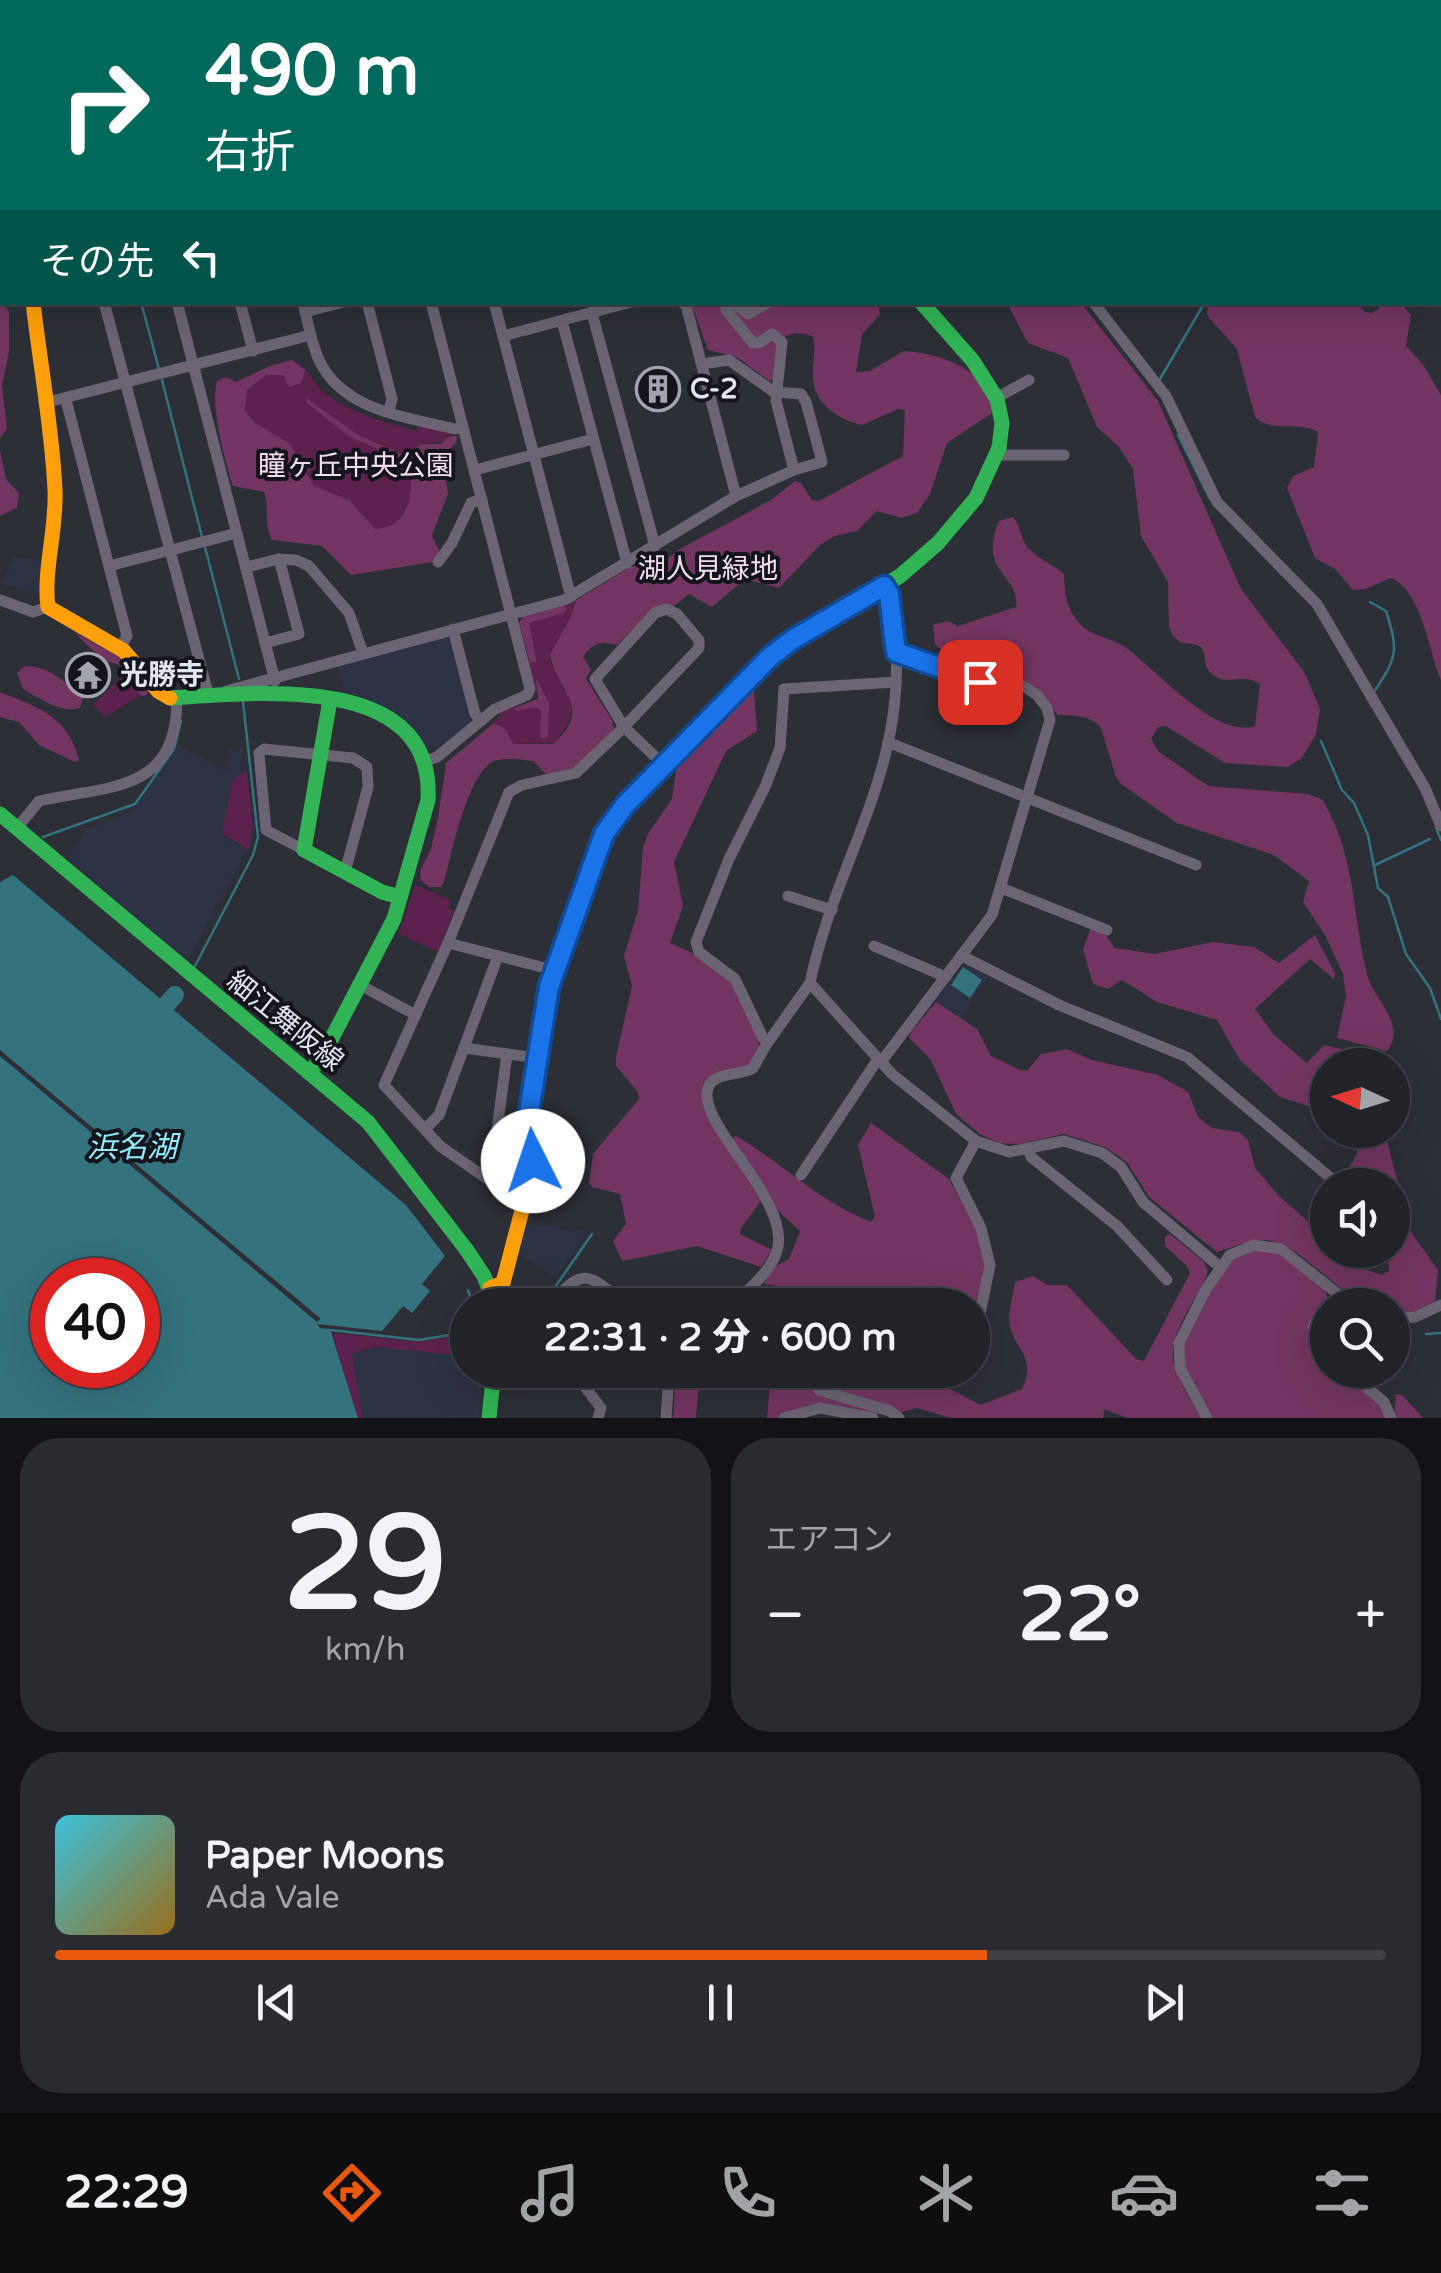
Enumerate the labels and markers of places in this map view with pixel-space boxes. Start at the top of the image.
building icon: C-2 [635,366,681,412]
place label: C-2 [690,372,738,406]
pin [938,640,1023,725]
temple icon: 光勝寺 [65,652,111,698]
place label: 光勝寺 [120,658,204,692]

